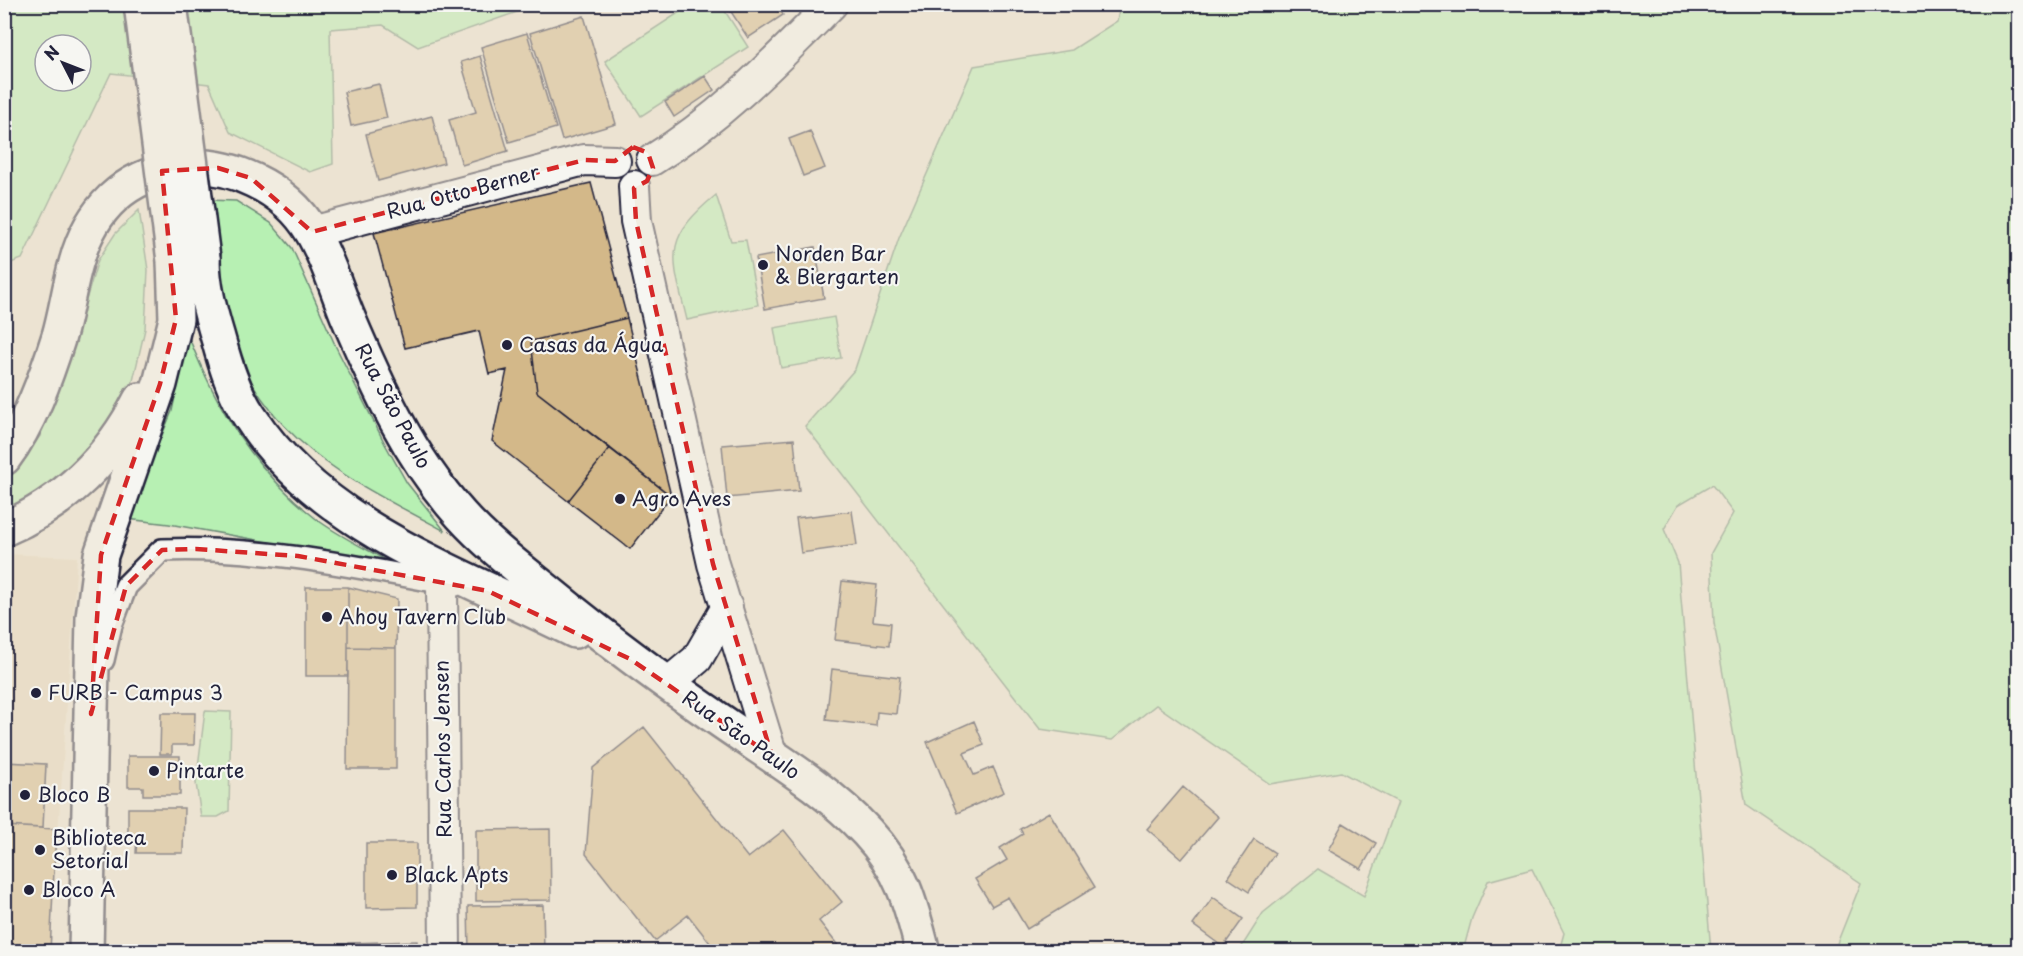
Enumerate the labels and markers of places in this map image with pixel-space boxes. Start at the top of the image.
place label: Norden Bar & Biergarten [775,238,899,291]
marker: Norden Bar & Biergarten [756,258,770,272]
place label: Casas da Água [519,329,664,359]
marker: Casas da Água [500,338,514,352]
place label: Agro Aves [632,483,731,513]
marker: Agro Aves [613,492,627,506]
place label: Ahoy Tavern Club [339,601,506,631]
marker: Ahoy Tavern Club [320,610,334,624]
place label: FURB - Campus 3 [48,677,223,707]
marker: FURB - Campus 3 [29,686,43,700]
place label: Pintarte [166,755,244,785]
marker: Pintarte [147,764,161,778]
place label: Bloco B [37,779,110,809]
marker: Bloco B [18,788,32,802]
place label: Biblioteca Setorial [52,822,147,875]
marker: Biblioteca Setorial [33,843,47,857]
place label: Black Apts [404,859,508,889]
marker: Black Apts [385,868,399,882]
place label: Bloco A [41,874,116,904]
marker: Bloco A [22,883,36,897]

